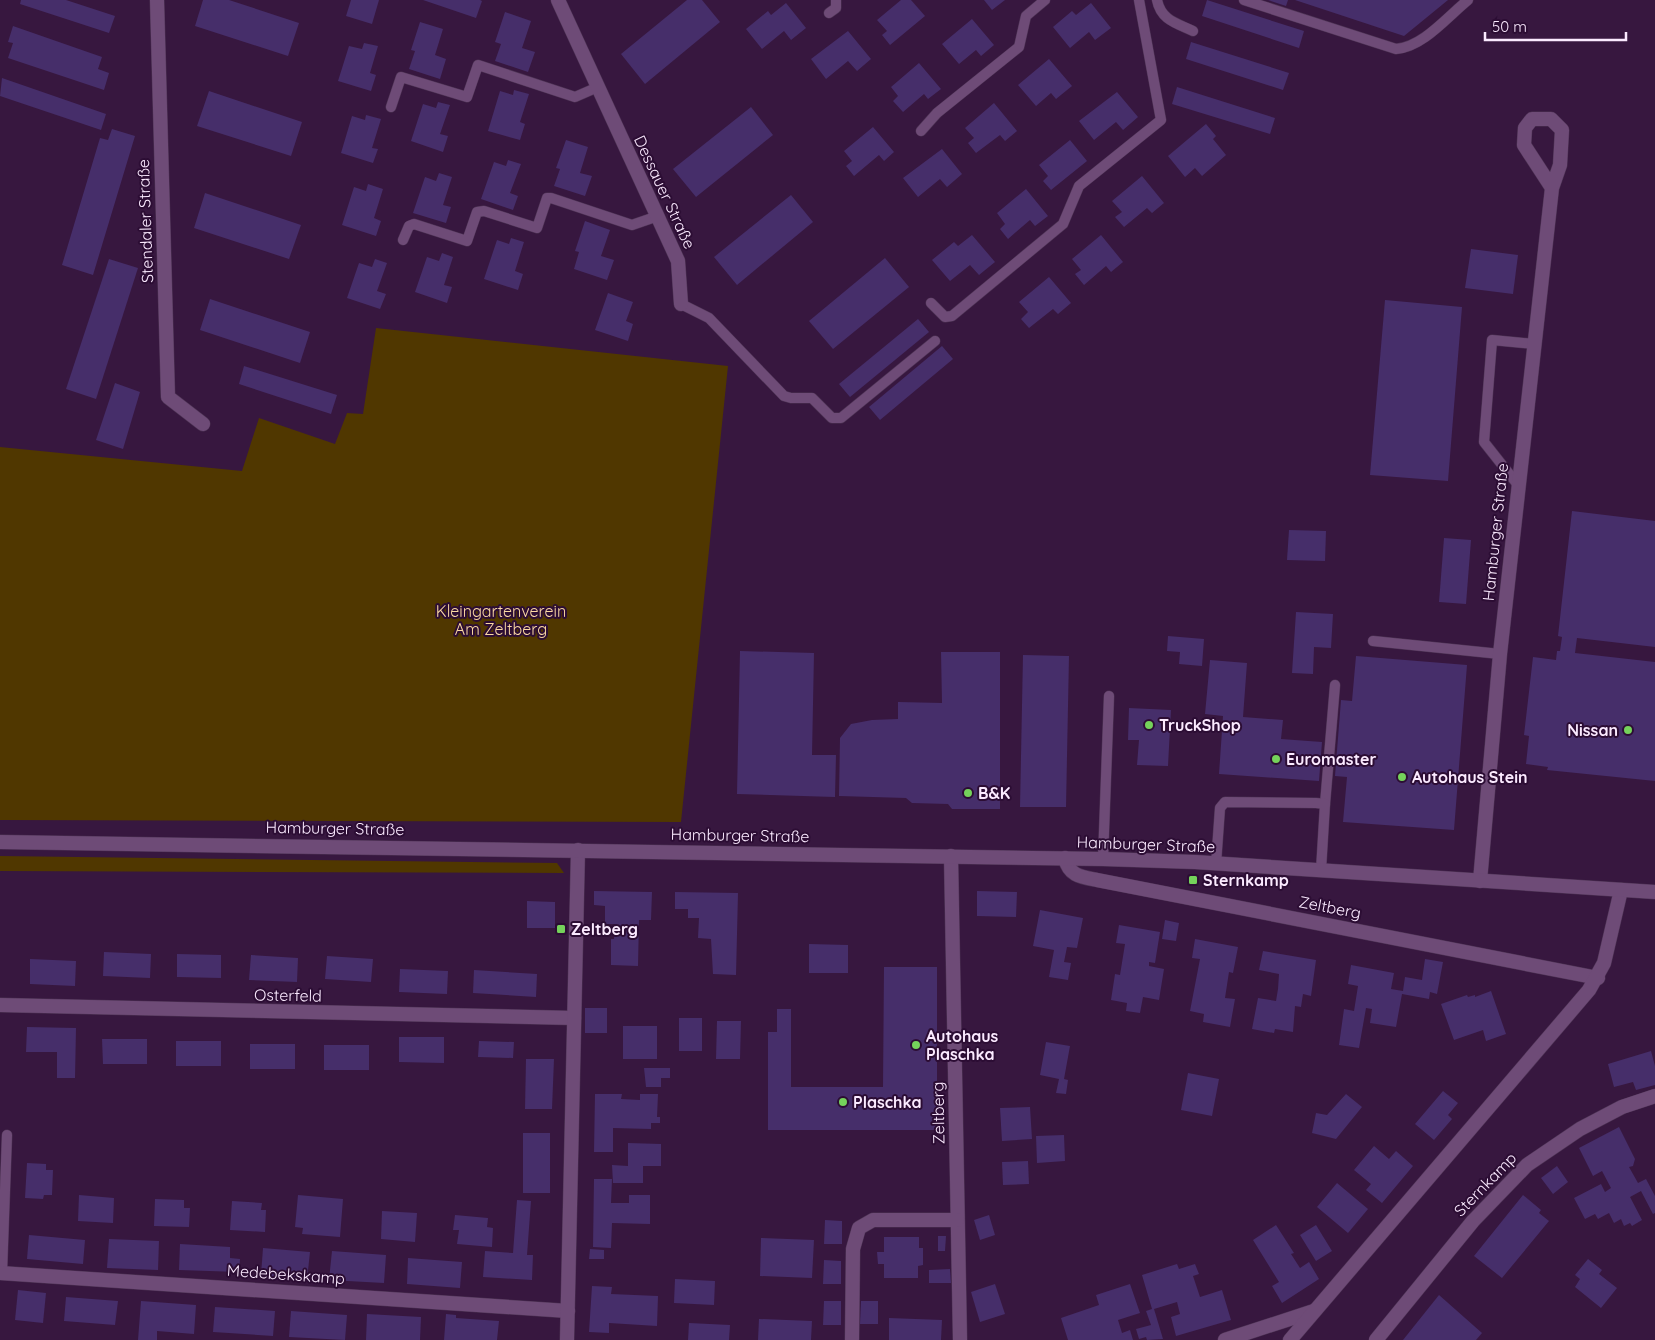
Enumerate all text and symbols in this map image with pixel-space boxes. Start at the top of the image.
scale bar [1485,10,1626,42]
text: 50 m [1492,17,1527,36]
street label: Dessauer Straße [630,132,700,252]
street label: Stendaler Straße [133,159,157,283]
street label: Hamburger Straße [1478,462,1512,602]
park label: Kleingartenverein Am Zeltberg [436,601,566,639]
place label: TruckShop [1159,715,1241,735]
marker: TruckShop [1143,719,1155,731]
place label: Nissan [1567,720,1618,740]
marker: Nissan [1622,724,1634,736]
place label: Euromaster [1286,749,1376,769]
marker: Euromaster [1270,753,1282,765]
place label: Autohaus Stein [1412,767,1528,787]
marker: Autohaus Stein [1396,771,1408,783]
place label: B&K [978,783,1010,803]
marker: B&K [962,787,974,799]
street label: Hamburger Straße [266,817,404,839]
street label: Hamburger Straße [671,824,809,846]
street label: Hamburger Straße [1076,832,1216,856]
place label: Sternkamp [1203,870,1289,890]
marker: Sternkamp [1187,874,1199,886]
street label: Zeltberg [1297,891,1363,923]
place label: Zeltberg [571,919,638,939]
marker: Zeltberg [555,923,567,935]
street label: Osterfeld [254,984,322,1006]
place label: Autohaus Plaschka [926,1026,999,1064]
marker: Autohaus Plaschka [910,1039,922,1051]
street label: Zeltberg [927,1081,949,1145]
place label: Plaschka [853,1092,922,1112]
marker: Plaschka [837,1096,849,1108]
street label: Sternkamp [1450,1148,1520,1220]
street label: Medebekskamp [226,1260,346,1288]

